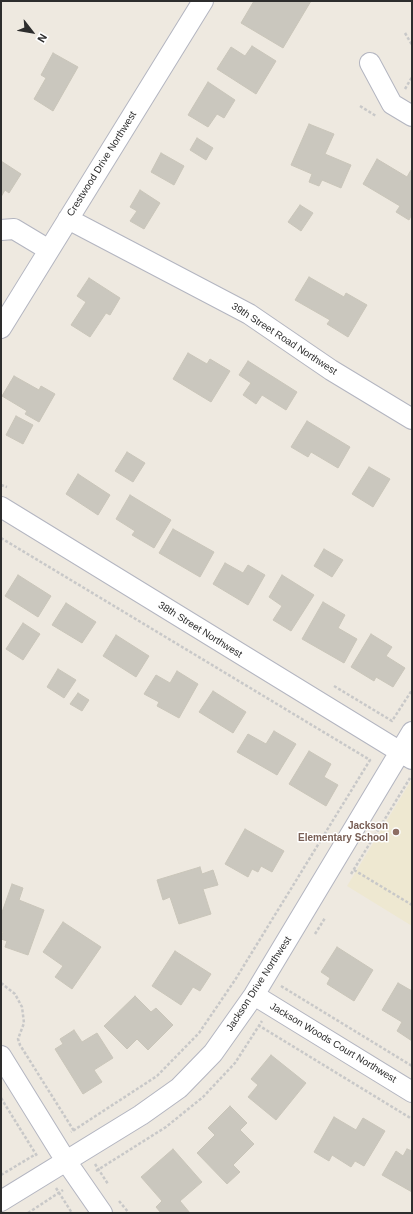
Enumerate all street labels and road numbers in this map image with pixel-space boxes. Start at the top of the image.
street label: Crestwood Drive Northwest [65,109,139,219]
street label: 39th Street Road Northwest [229,300,339,378]
street label: 38th Street Northwest [156,599,244,661]
street label: Jackson Drive Northwest [224,934,294,1034]
street label: Jackson Woods Court Northwest [268,1000,398,1086]

